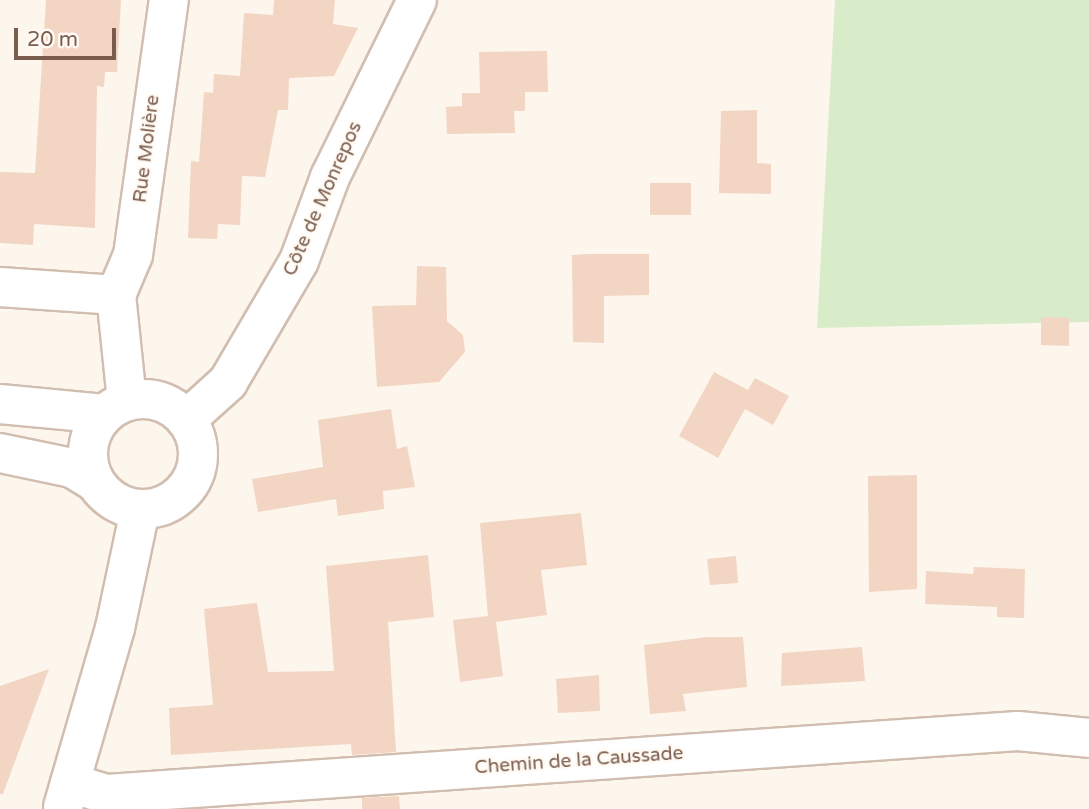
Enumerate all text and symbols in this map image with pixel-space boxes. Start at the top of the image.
scale bar [18,14,119,58]
text: 20 m [27,27,78,52]
street label: Rue Molière [129,94,165,204]
street label: Côte de Monrepos [279,118,367,280]
street label: Chemin de la Caussade [474,742,684,780]

